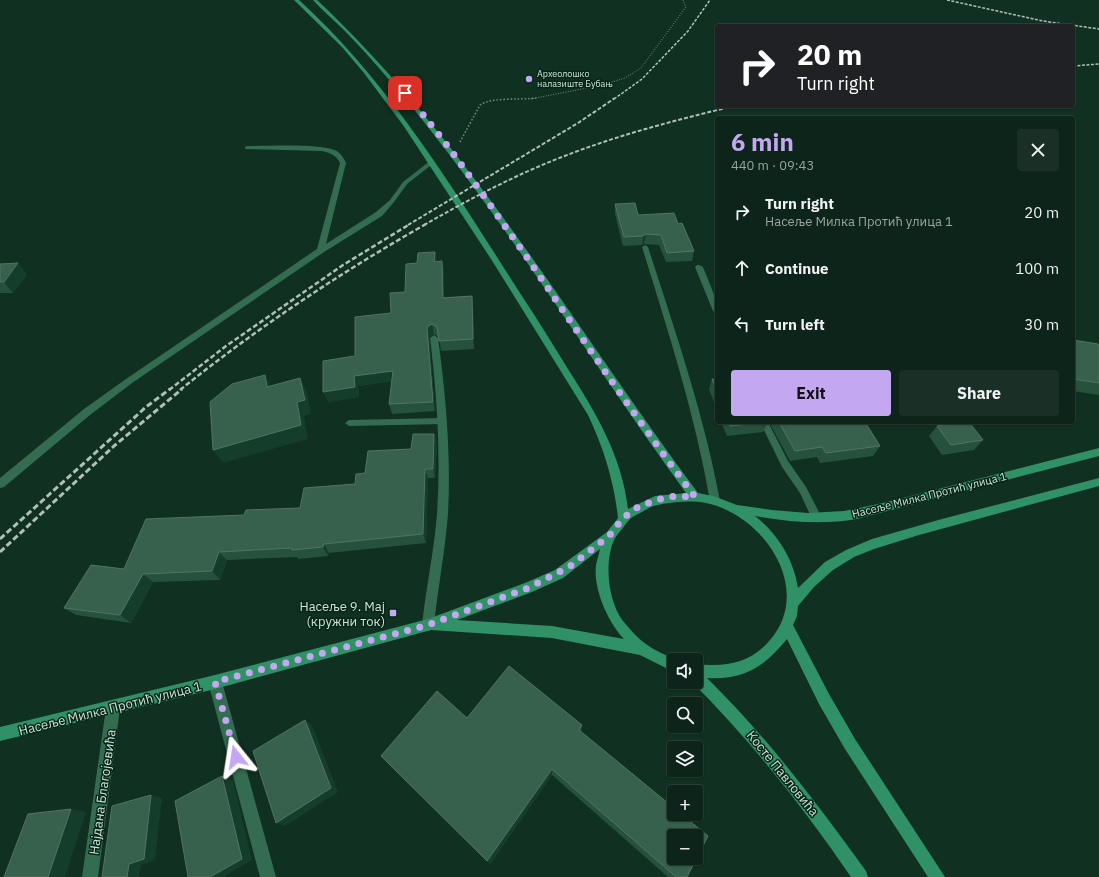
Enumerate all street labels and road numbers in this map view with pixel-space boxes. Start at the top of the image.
street label: Насеље Милка Протић улица 1 [850,469,1008,521]
street label: Насеље Милка Протић улица 1 [17,677,203,739]
street label: Косте Павловића [743,727,822,820]
street label: Најдана Благојевића [85,728,120,856]

